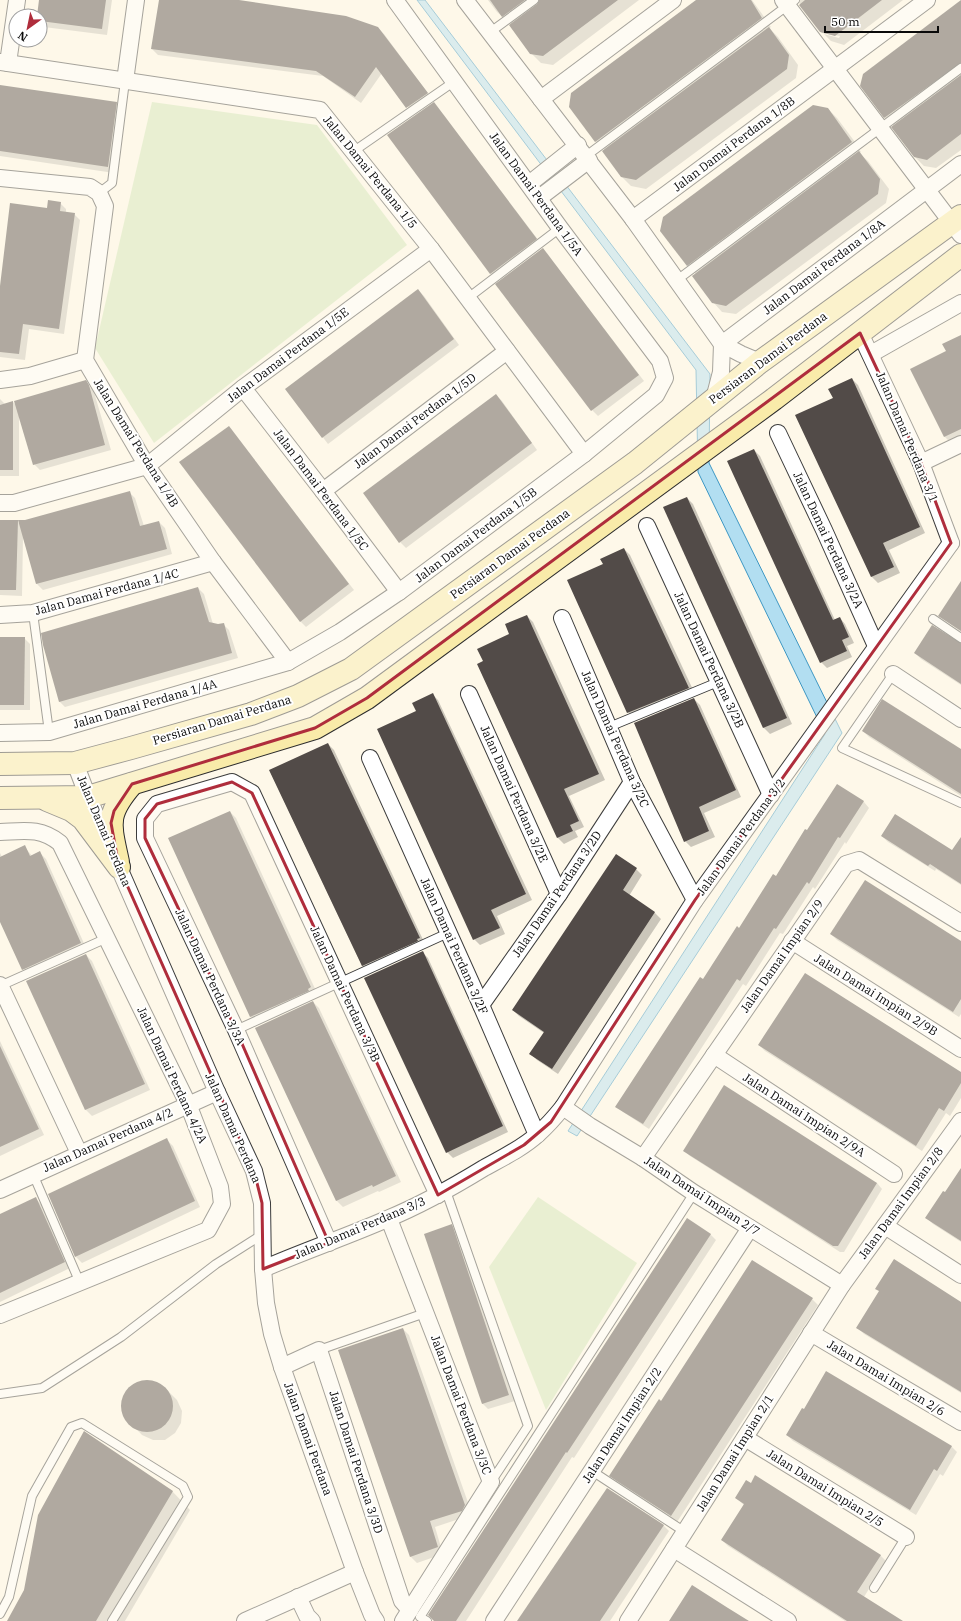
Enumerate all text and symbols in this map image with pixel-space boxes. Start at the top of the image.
north arrow [8,8,48,48]
scale bar [825,8,938,34]
text: 50 m [831,14,860,29]
text: N [15,28,30,45]
street label: Jalan Damai Perdana 1/8B [670,93,798,194]
street label: Jalan Damai Perdana 1/5 [320,112,421,231]
street label: Jalan Damai Perdana 1/5A [487,129,587,259]
street label: Jalan Damai Perdana 1/8A [760,215,888,317]
street label: Jalan Damai Perdana 1/5E [224,304,352,405]
street label: Persiaran Damai Perdana [706,308,830,407]
street label: Jalan Damai Perdana 3/1 [873,369,942,505]
street label: Jalan Damai Perdana 1/5D [351,370,479,472]
street label: Jalan Damai Perdana 1/4B [91,376,182,510]
street label: Jalan Damai Perdana 1/5C [271,426,372,554]
street label: Jalan Damai Perdana 3/2A [790,469,867,611]
street label: Jalan Damai Perdana 1/5B [412,484,540,585]
street label: Persiaran Damai Perdana [447,505,573,602]
street label: Jalan Damai Perdana 1/4C [33,565,181,618]
street label: Jalan Damai Perdana 3/2B [671,589,748,730]
street label: Jalan Damai Perdana 3/2C [578,668,653,810]
street label: Jalan Damai Perdana 1/4A [71,676,219,731]
street label: Persiaran Damai Perdana [151,691,293,748]
street label: Jalan Damai Perdana 3/2E [477,723,552,865]
street label: Jalan Damai Perdana [74,773,135,889]
street label: Jalan Damai Perdana 3/2 [693,775,788,898]
street label: Jalan Damai Perdana 3/2D [509,828,605,960]
street label: Jalan Damai Perdana 3/2F [417,875,491,1017]
street label: Jalan Damai Impian 2/9 [737,896,826,1015]
street label: Jalan Damai Perdana 3/3A [172,906,249,1048]
street label: Jalan Damai Perdana 3/3B [307,923,384,1064]
street label: Jalan Damai Impian 2/9B [812,950,941,1039]
street label: Jalan Damai Perdana 4/2A [134,1004,211,1146]
street label: Jalan Damai Impian 2/9A [740,1069,869,1160]
street label: Jalan Damai Perdana [202,1070,265,1186]
street label: Jalan Damai Perdana 4/2 [40,1104,175,1175]
street label: Jalan Damai Impian 2/8 [855,1144,946,1262]
street label: Jalan Damai Impian 2/7 [642,1153,763,1239]
street label: Jalan Damai Perdana 3/3 [292,1193,428,1262]
street label: Jalan Damai Perdana 3/3C [428,1333,495,1477]
street label: Jalan Damai Impian 2/6 [825,1336,948,1419]
street label: Jalan Damai Impian 2/2 [579,1364,665,1485]
street label: Jalan Damai Perdana [281,1380,336,1498]
street label: Jalan Damai Perdana 3/3D [326,1389,387,1535]
street label: Jalan Damai Impian 2/1 [693,1392,777,1514]
street label: Jalan Damai Impian 2/5 [764,1446,886,1530]

